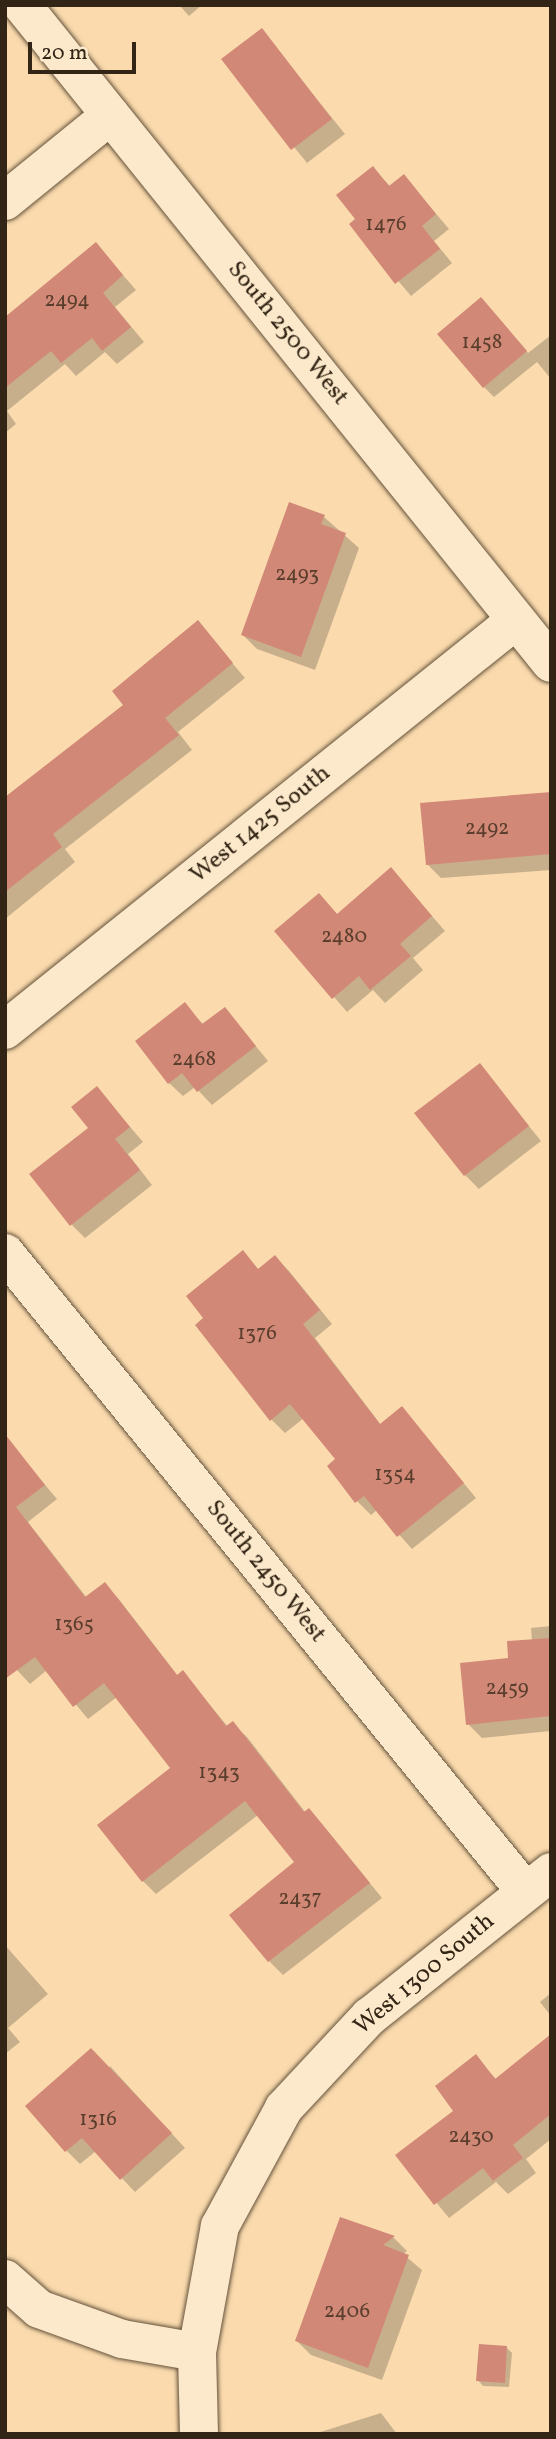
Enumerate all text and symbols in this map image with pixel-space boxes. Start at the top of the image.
scale bar [32,28,140,72]
text: 20 m [41,39,87,68]
house number: 1476 [365,212,407,238]
street label: South 2500 West [220,256,354,412]
house number: 2494 [44,288,90,314]
house number: 1458 [462,330,502,356]
house number: 2493 [275,562,319,588]
street label: West 1425 South [185,760,337,890]
house number: 2492 [465,816,509,842]
house number: 2480 [321,924,367,950]
house number: 2468 [172,1047,216,1073]
house number: 1376 [237,1321,277,1347]
house number: 1354 [374,1462,416,1488]
street label: South 2450 West [199,1495,331,1649]
house number: 1365 [54,1612,94,1638]
house number: 2459 [485,1676,529,1702]
house number: 1343 [198,1760,240,1786]
house number: 2437 [278,1886,322,1912]
street label: West 1300 South [349,1908,501,2042]
house number: 1316 [79,2107,117,2133]
house number: 2430 [448,2124,494,2150]
house number: 2406 [324,2299,370,2325]

